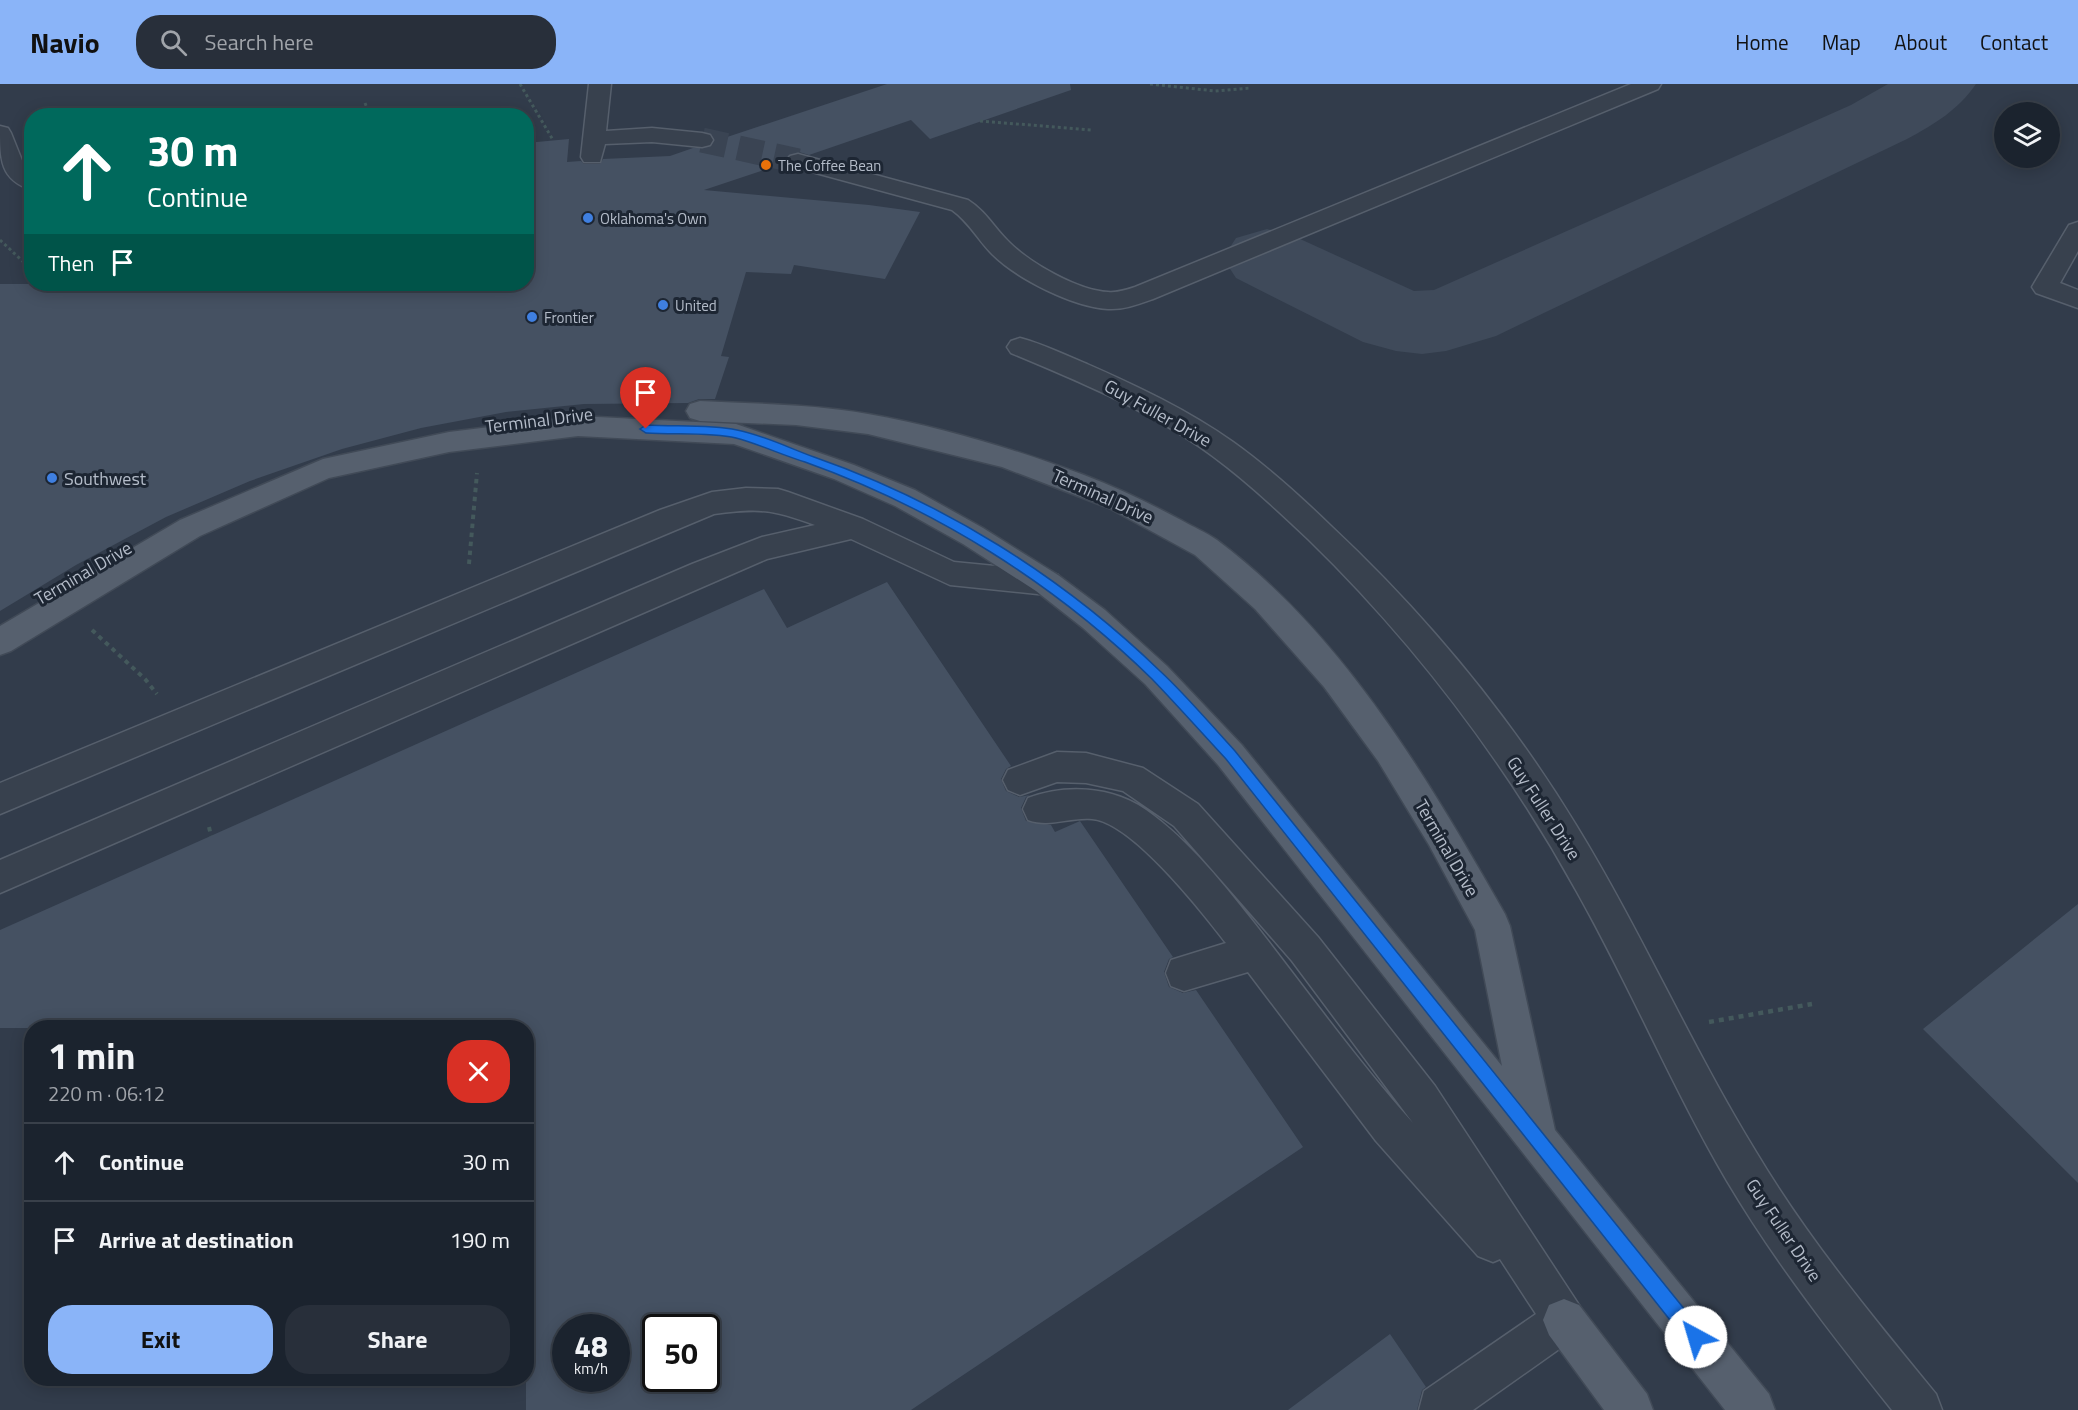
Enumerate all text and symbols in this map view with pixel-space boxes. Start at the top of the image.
search box [136,15,556,69]
text: Navio [30,21,100,64]
text: Search here [205,25,314,59]
icon: search [157,26,190,59]
text: Home [1735,26,1789,58]
text: Map [1822,26,1861,58]
text: About [1894,26,1947,58]
text: Contact [1980,26,2048,58]
map controls [1994,102,2060,168]
button: layers [1994,102,2060,168]
text: 30 m [147,118,239,182]
icon: ahead [48,132,126,210]
place label: The Coffee Bean [778,154,881,177]
marker: The Coffee Bean [759,158,773,172]
text: Continue [147,176,248,217]
place label: Oklahoma's Own [600,207,707,230]
marker: Oklahoma's Own [581,211,595,225]
text: Then [48,246,94,280]
icon: arrive [106,246,139,279]
place label: United [675,294,717,317]
marker: United [656,298,670,312]
place label: Frontier [544,306,594,329]
marker: Frontier [525,310,539,324]
pin [620,367,671,429]
street label: Guy Fuller Drive [1099,372,1217,454]
icon: arrive [629,376,662,409]
street label: Terminal Drive [484,400,594,440]
street label: Terminal Drive [1048,462,1158,530]
place label: Southwest [64,465,147,492]
marker: Southwest [45,471,59,485]
street label: Terminal Drive [29,534,137,612]
street label: Guy Fuller Drive [1500,751,1588,865]
street label: Terminal Drive [1408,794,1486,902]
text: 1 min [48,1028,135,1083]
button: close [447,1040,510,1103]
text: 220 m · 06:12 [48,1078,165,1109]
text: Continue [99,1145,184,1179]
text: 30 m [462,1145,510,1179]
icon: ahead [48,1146,81,1179]
street label: Guy Fuller Drive [1740,1173,1828,1287]
text: Arrive at destination [99,1223,294,1257]
text: 190 m [450,1223,510,1257]
icon: arrive [48,1224,81,1257]
button: Exit [48,1305,273,1374]
button: Share [285,1305,510,1374]
position arrow [1664,1305,1728,1369]
speed limit sign: 50 [642,1314,720,1392]
text: 48 [574,1323,608,1369]
text: km/h [574,1357,608,1380]

